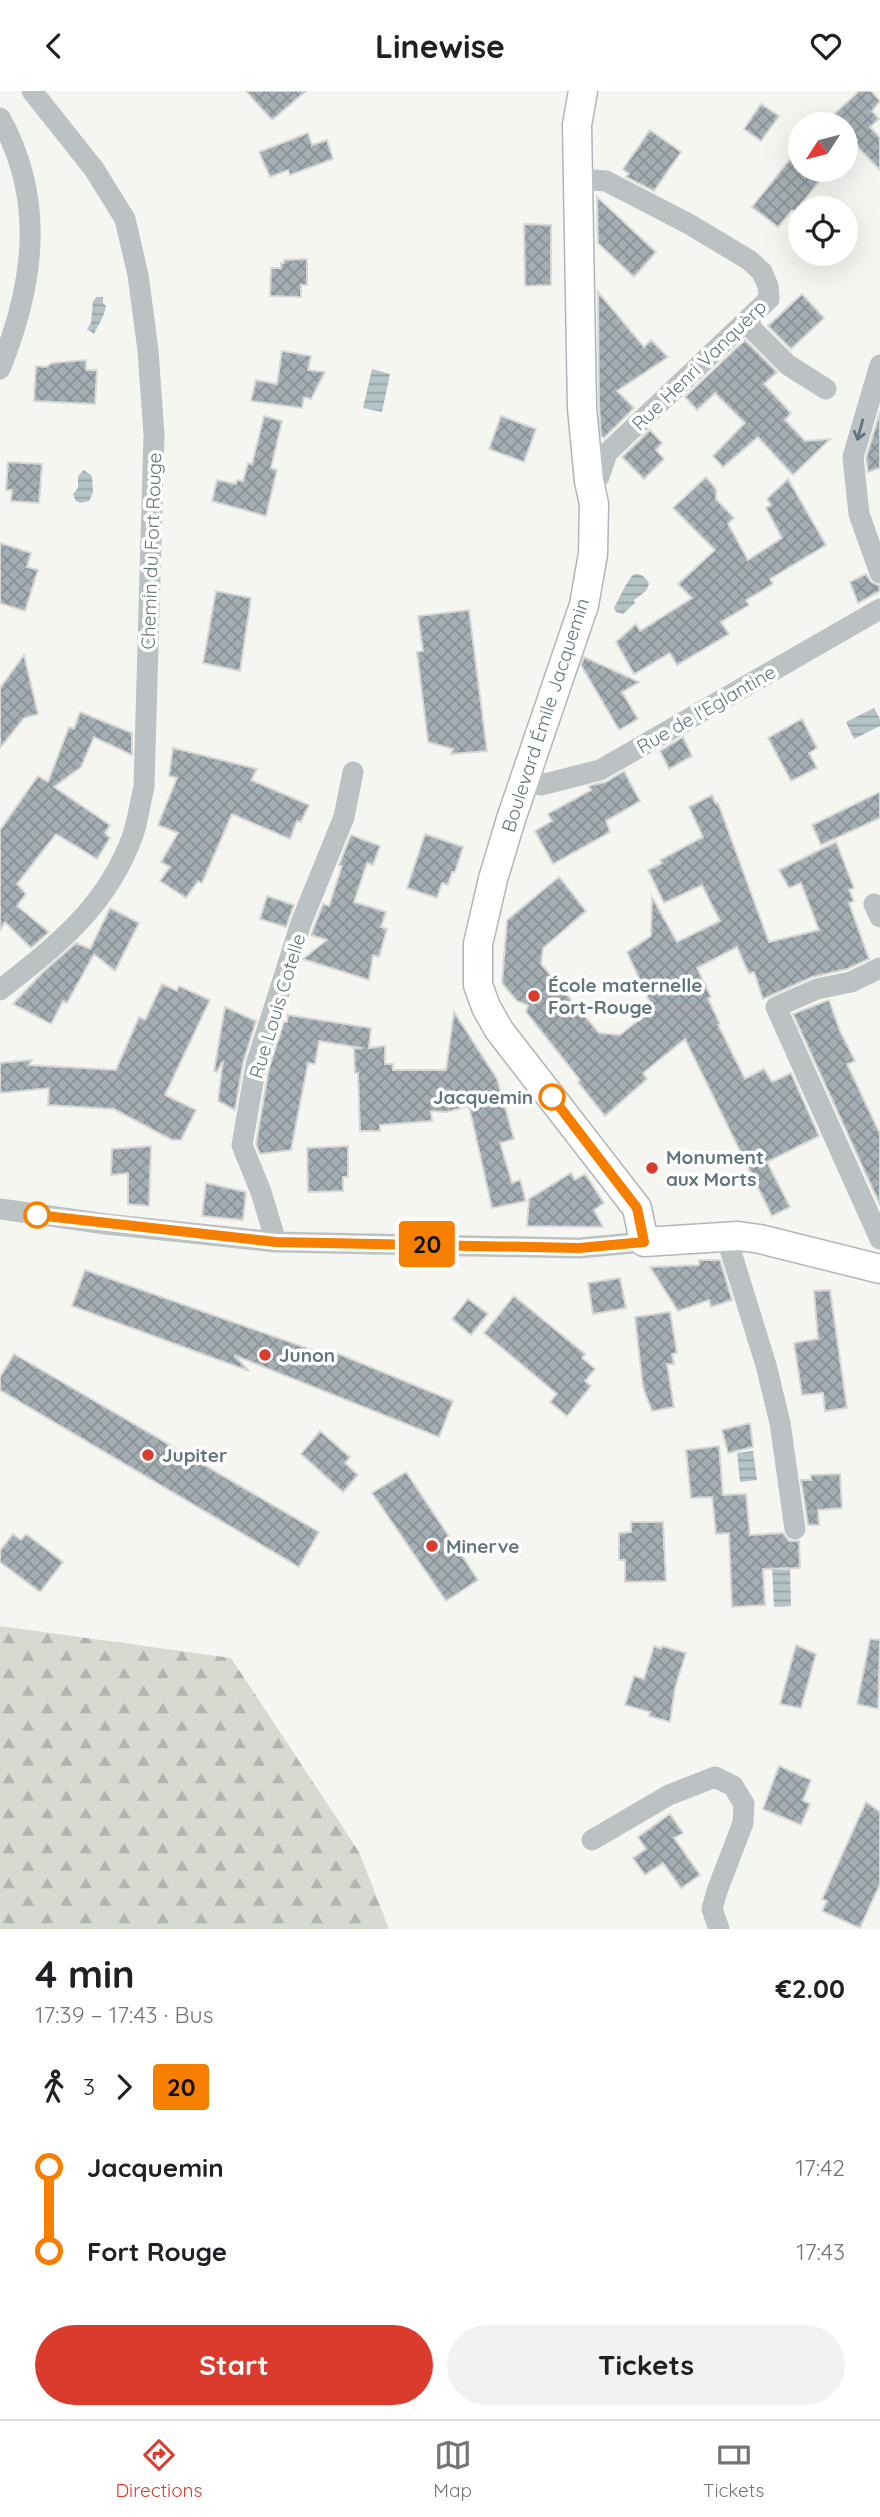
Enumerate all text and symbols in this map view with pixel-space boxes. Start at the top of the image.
text: Linewise [375,26,505,66]
icon: back [35,27,73,65]
icon: heart [807,27,845,65]
north arrow [788,112,858,182]
map controls [788,112,858,266]
button: locate [788,196,858,266]
street label: Rue Henri Vanquèrp [627,295,771,435]
one-way arrow [853,418,866,441]
street label: Chemin du Fort Rouge [136,452,166,650]
street label: Boulevard Émile Jacquemin [496,595,594,835]
street label: Rue de l'Eglantine [632,660,780,758]
street label: Rue Louis Cotelle [244,931,310,1081]
place label: École maternelle Fort-Rouge [548,973,702,1019]
marker: École maternelle Fort-Rouge [526,988,542,1004]
marker: Jacquemin [539,1084,565,1110]
place label: Jacquemin [433,1085,533,1109]
place label: Monument aux Morts [666,1145,764,1191]
marker: Monument aux Morts [644,1160,660,1176]
unlabelled marker [24,1202,50,1228]
line badge: 20 [396,1221,458,1267]
text: 20 [413,1229,441,1259]
place label: Junon [279,1343,335,1367]
marker: Junon [257,1347,273,1363]
place label: Jupiter [162,1443,227,1467]
marker: Jupiter [140,1447,156,1463]
place label: Minerve [446,1534,520,1558]
marker: Minerve [424,1538,440,1554]
text: 4 min [35,1950,135,1998]
text: €2.00 [776,1972,845,2005]
text: 17:39 – 17:43 · Bus [35,2000,213,2029]
icon: walk [35,2068,73,2106]
icon: forward [105,2068,143,2106]
text: 3 [83,2072,95,2101]
text: 20 [167,2072,195,2102]
text: Jacquemin [87,2151,224,2184]
text: 17:42 [796,2153,845,2182]
text: Fort Rouge [87,2235,227,2268]
text: 17:43 [796,2237,845,2266]
button: Start [35,2325,433,2405]
button: Tickets [447,2325,845,2405]
tab: Directions [115,2436,203,2502]
tab: Map [433,2436,472,2502]
tab: Tickets [703,2436,765,2502]

